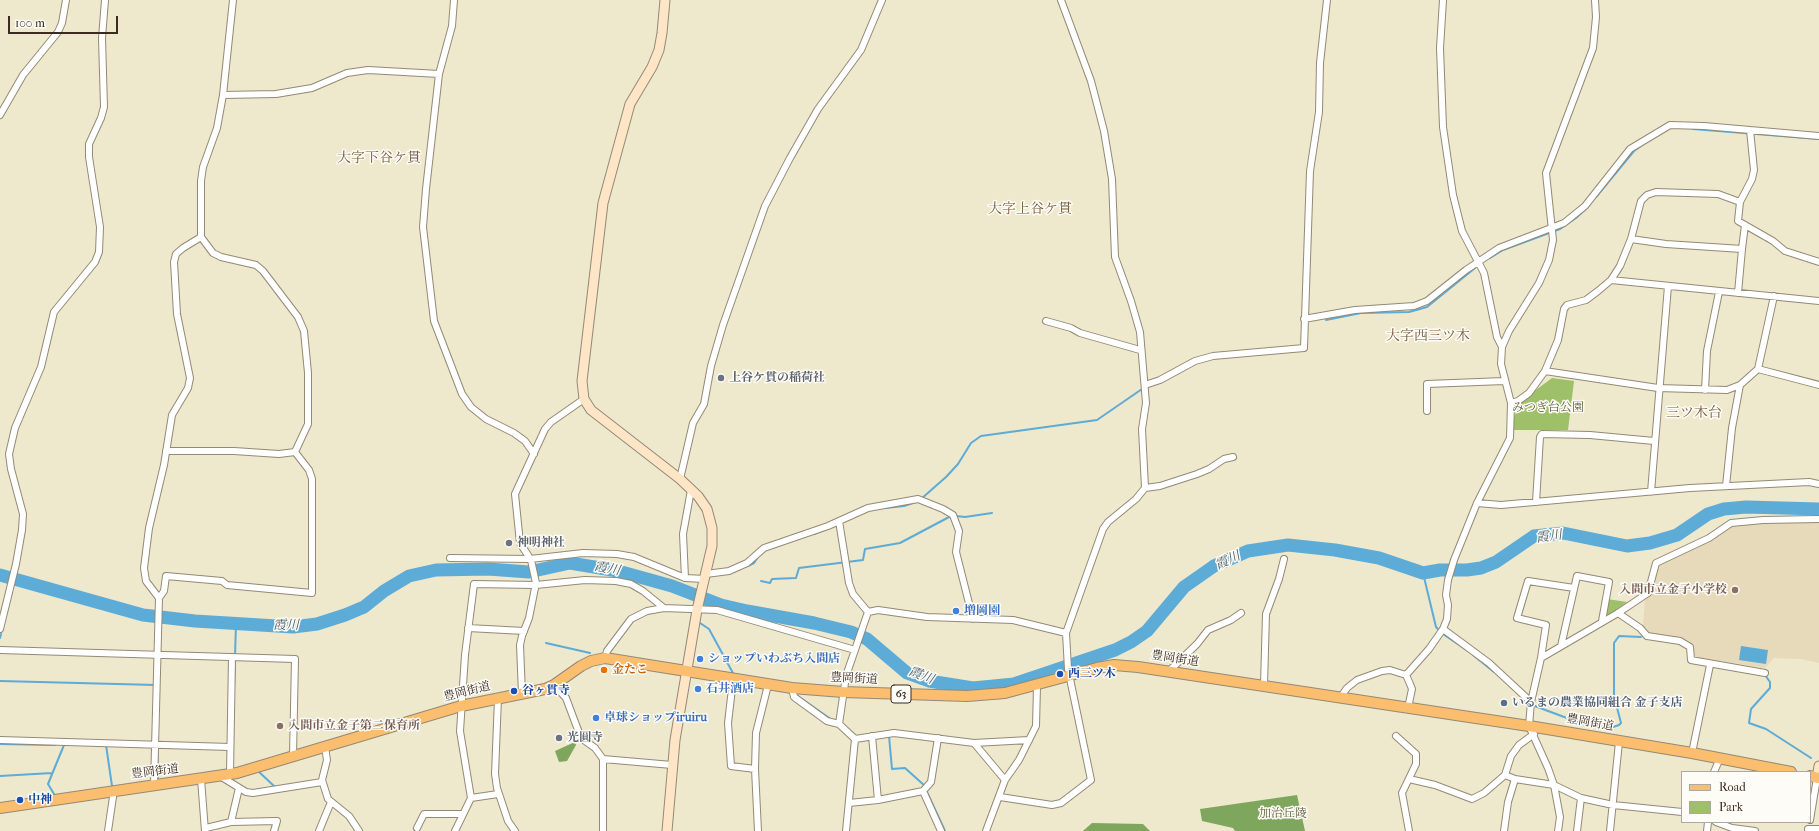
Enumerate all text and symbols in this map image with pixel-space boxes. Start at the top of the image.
scale bar [10,8,120,34]
text: 100 m [15,16,45,30]
district label: 大字下谷ケ貫 [337,151,421,167]
district label: 大字上谷ケ貫 [988,202,1072,218]
district label: 大字西三ツ木 [1386,329,1470,345]
place label: 上谷ケ貫の稲荷社 [729,371,825,385]
marker: 上谷ケ貫の稲荷社 [716,373,726,383]
park label: みつぎ台公園 [1512,401,1584,415]
district label: 三ツ木台 [1666,406,1722,422]
water label: 霞川 [1535,527,1563,547]
place label: 神明神社 [517,536,565,550]
marker: 神明神社 [504,538,514,548]
water label: 霞川 [1213,548,1243,574]
water label: 霞川 [593,559,621,579]
place label: 入間市立金子小学校 [1619,583,1727,597]
marker: 入間市立金子小学校 [1730,585,1740,595]
place label: 増岡園 [964,604,1000,618]
marker: 増岡園 [951,606,961,616]
water label: 霞川 [273,618,299,634]
street label: 豊岡街道 [1150,648,1200,670]
place label: ショップいわぶち入間店 [708,652,840,666]
marker: ショップいわぶち入間店 [695,654,705,664]
place label: 金たこ [612,663,648,677]
water label: 霞川 [906,664,936,688]
marker: 金たこ [599,665,609,675]
place label: 西三ツ木 [1068,667,1116,681]
marker: 西三ツ木 [1055,669,1065,679]
street label: 豊岡街道 [830,671,878,687]
street label: 豊岡街道 [442,679,492,705]
place label: 石井酒店 [706,682,754,696]
place label: 谷ヶ貫寺 [522,684,570,698]
marker: 石井酒店 [693,684,703,694]
road number: 63 [891,685,911,703]
marker: 谷ヶ貫寺 [509,686,519,696]
place label: いるまの農業協同組合 金子支店 [1512,696,1683,710]
marker: いるまの農業協同組合 金子支店 [1499,698,1509,708]
place label: 卓球ショップiruiru [604,711,707,725]
street label: 豊岡街道 [1565,712,1615,734]
marker: 卓球ショップiruiru [591,713,601,723]
place label: 入間市立金子第二保育所 [288,719,420,733]
marker: 入間市立金子第二保育所 [275,721,285,731]
place label: 光圓寺 [567,731,603,745]
marker: 光圓寺 [554,733,564,743]
street label: 豊岡街道 [130,762,180,782]
legend [1681,771,1811,823]
text: Road [1719,780,1746,794]
place label: 中神 [28,793,52,807]
marker: 中神 [15,795,25,805]
text: Park [1719,800,1743,814]
park label: 加治丘陵 [1259,807,1307,821]

